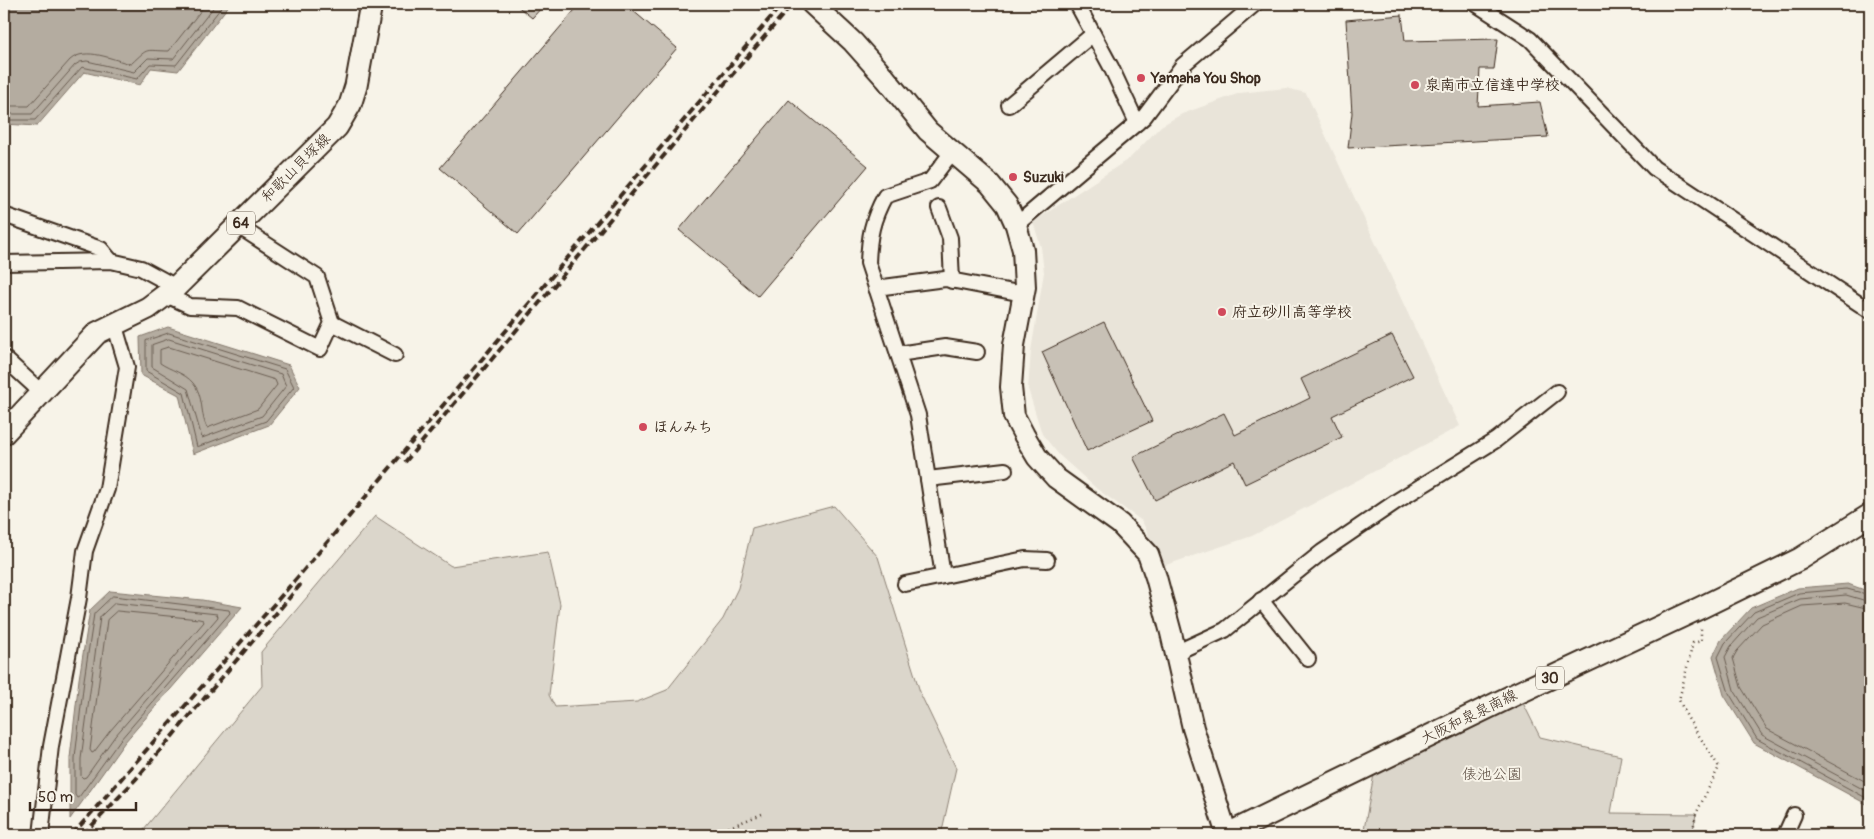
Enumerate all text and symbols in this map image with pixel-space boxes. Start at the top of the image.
place label: Yamaha You Shop [1150,69,1261,88]
marker: Yamaha You Shop [1135,72,1147,84]
place label: 泉南市立信達中学校 [1425,76,1560,95]
marker: 泉南市立信達中学校 [1409,79,1421,91]
street label: 和歌山貝塚線 [257,129,335,207]
place label: Suzuki [1023,168,1064,187]
marker: Suzuki [1007,171,1019,183]
road number: 64 [227,212,255,234]
place label: 府立砂川高等学校 [1232,303,1352,322]
marker: 府立砂川高等学校 [1216,306,1228,318]
place label: ほんみち [653,418,713,437]
marker: ほんみち [637,421,649,433]
road number: 30 [1536,666,1564,690]
street label: 大阪和泉泉南線 [1418,685,1520,749]
park label: 俵池公園 [1462,765,1522,784]
scale bar [30,779,136,811]
text: 50 m [38,788,73,807]

